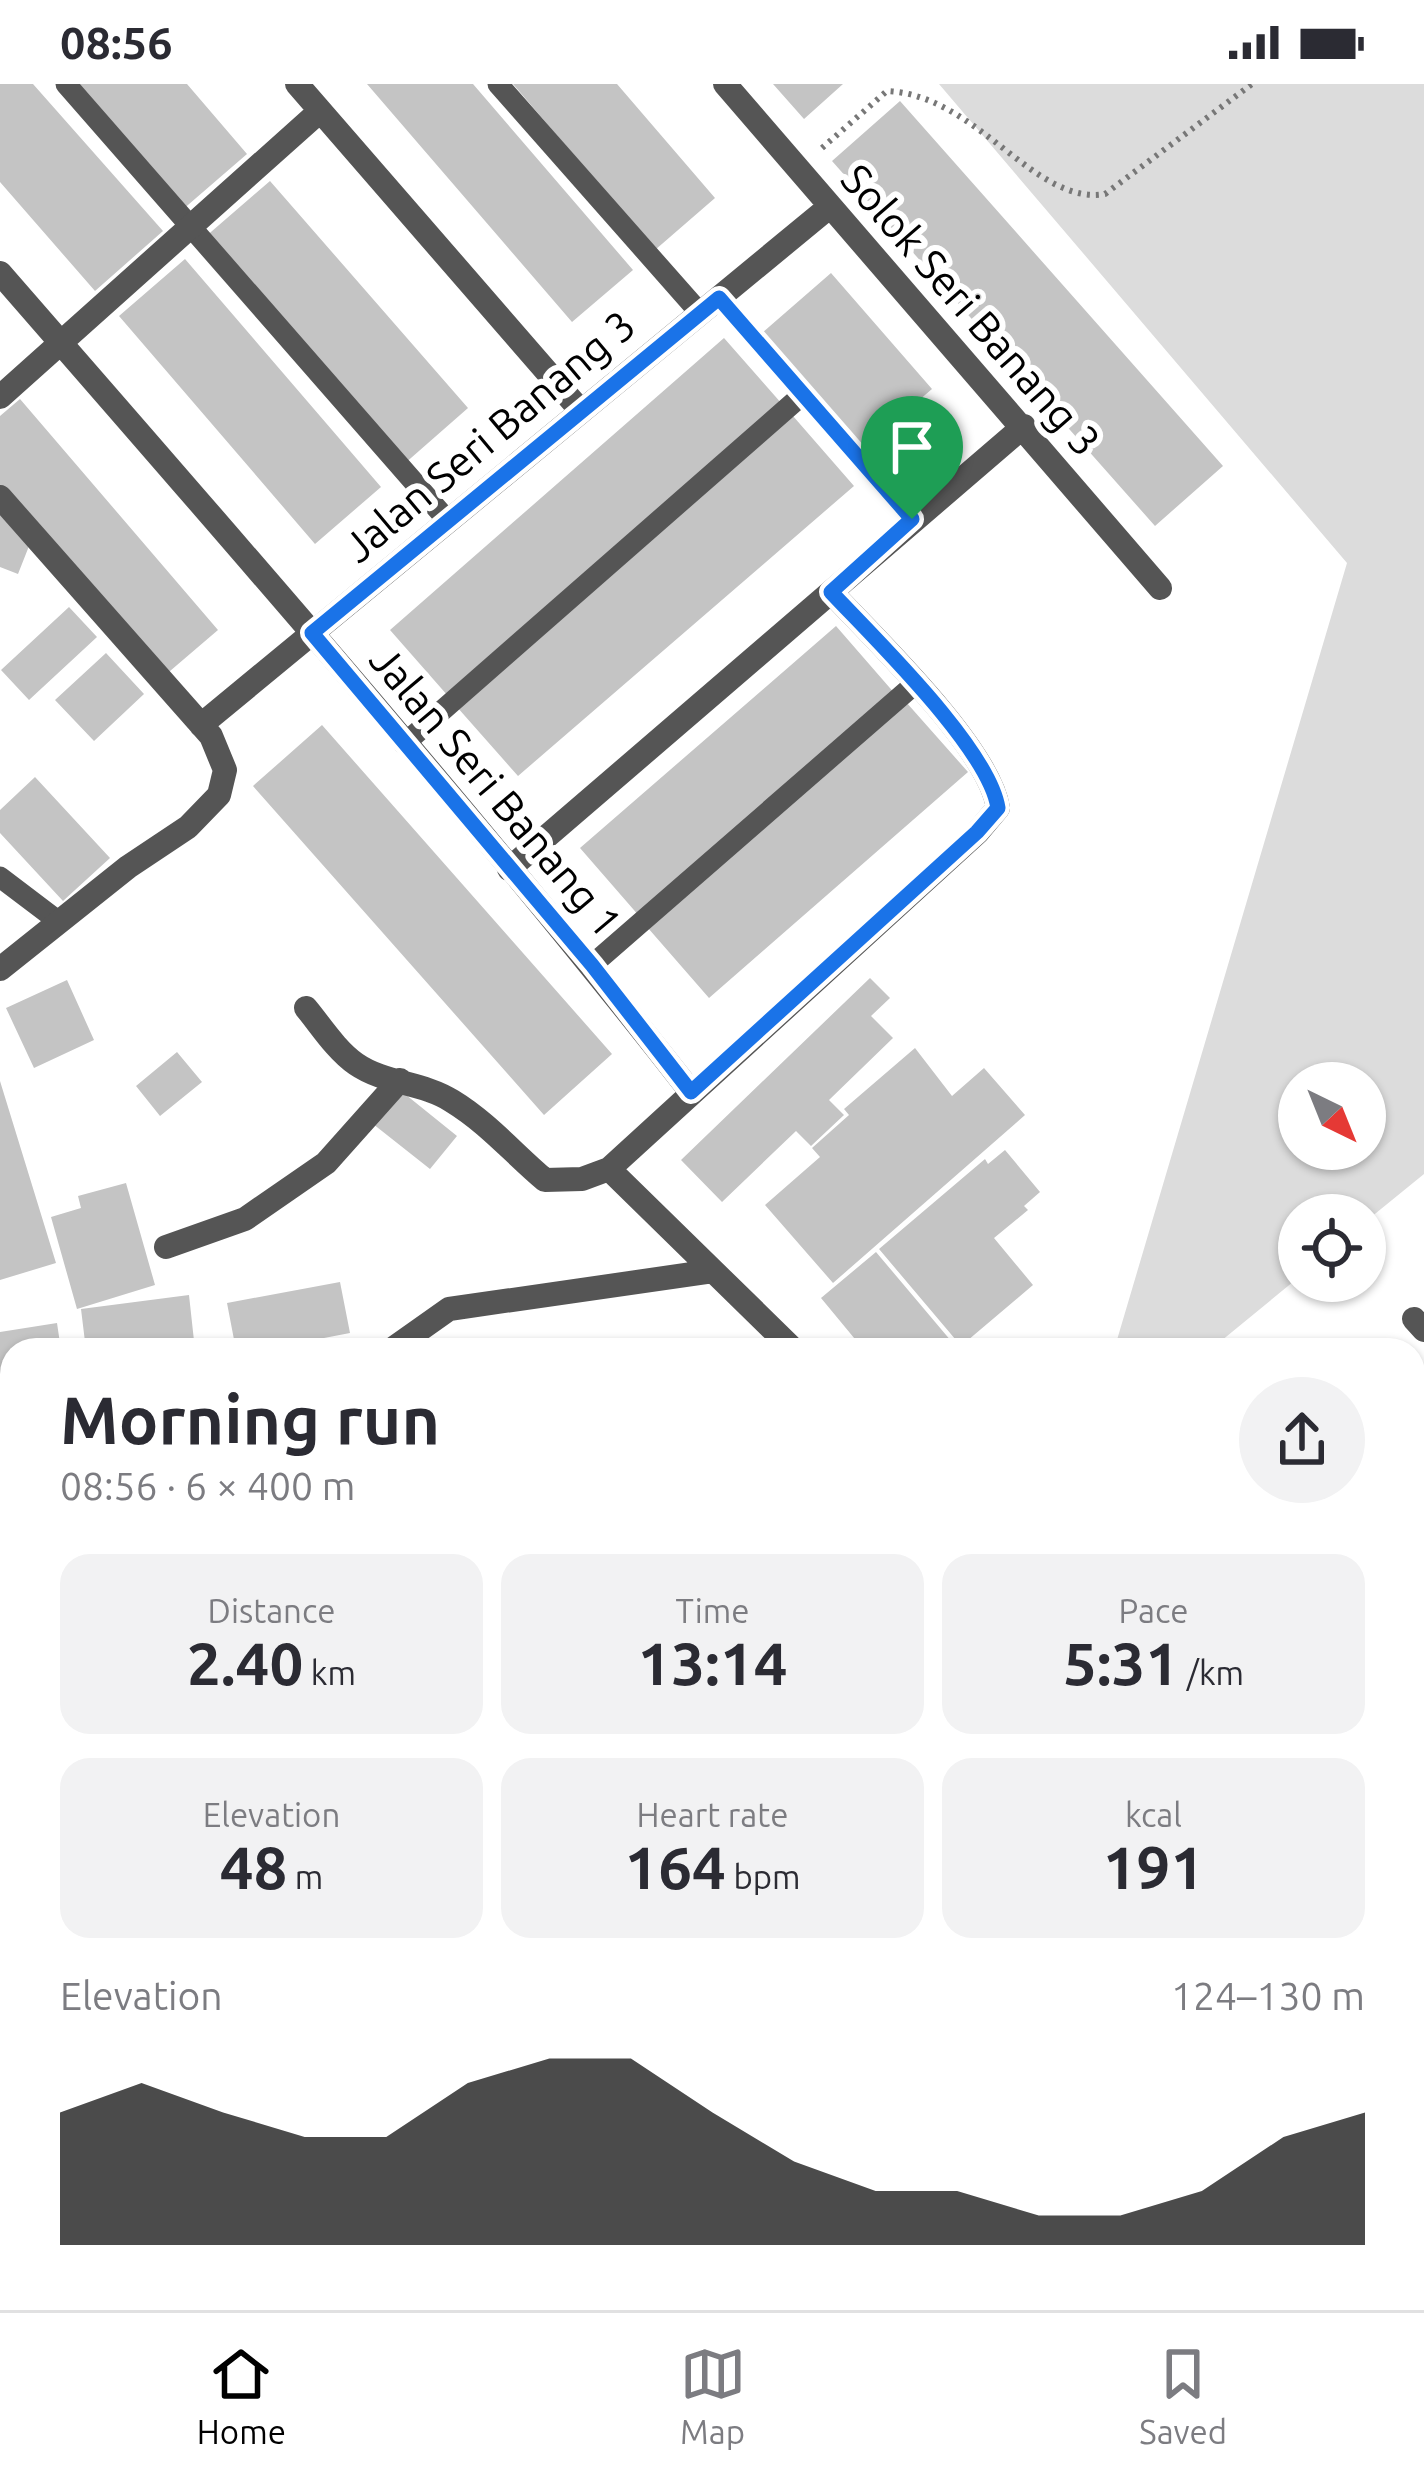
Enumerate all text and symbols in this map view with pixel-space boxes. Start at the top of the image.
text: 08:56 [60,17,173,68]
street label: Solok Seri Banang 3 [833,155,1110,464]
street label: Jalan Seri Banang 3 [334,300,643,571]
pin [861,396,963,519]
icon: arrive [879,414,945,480]
street label: Jalan Seri Banang 1 [361,636,632,945]
north arrow [1278,1062,1386,1170]
map controls [1278,1062,1386,1302]
button: locate [1278,1194,1386,1302]
button: share [1239,1377,1365,1503]
text: Morning run [60,1382,440,1456]
text: 08:56 · 6 × 400 m [60,1464,355,1507]
text: Distance [208,1592,335,1629]
text: Time [676,1592,749,1629]
text: Pace [1119,1592,1188,1629]
text: 2.40 [187,1629,303,1696]
text: 13:14 [637,1629,788,1696]
text: 5:31 [1063,1629,1179,1696]
text: km [303,1654,356,1691]
text: /km [1179,1654,1244,1691]
text: Elevation [203,1796,340,1833]
text: Heart rate [637,1796,788,1833]
text: kcal [1125,1796,1182,1833]
text: 48 [220,1833,287,1900]
text: 164 [624,1833,726,1900]
text: 191 [1103,1833,1204,1900]
text: m [287,1858,323,1895]
text: bpm [726,1858,801,1895]
text: Elevation [60,1974,223,2017]
text: 124–130 m [1171,1974,1365,2017]
tab: Home [197,2341,286,2450]
tab: Map [680,2341,746,2450]
tab: Saved [1139,2341,1227,2450]

